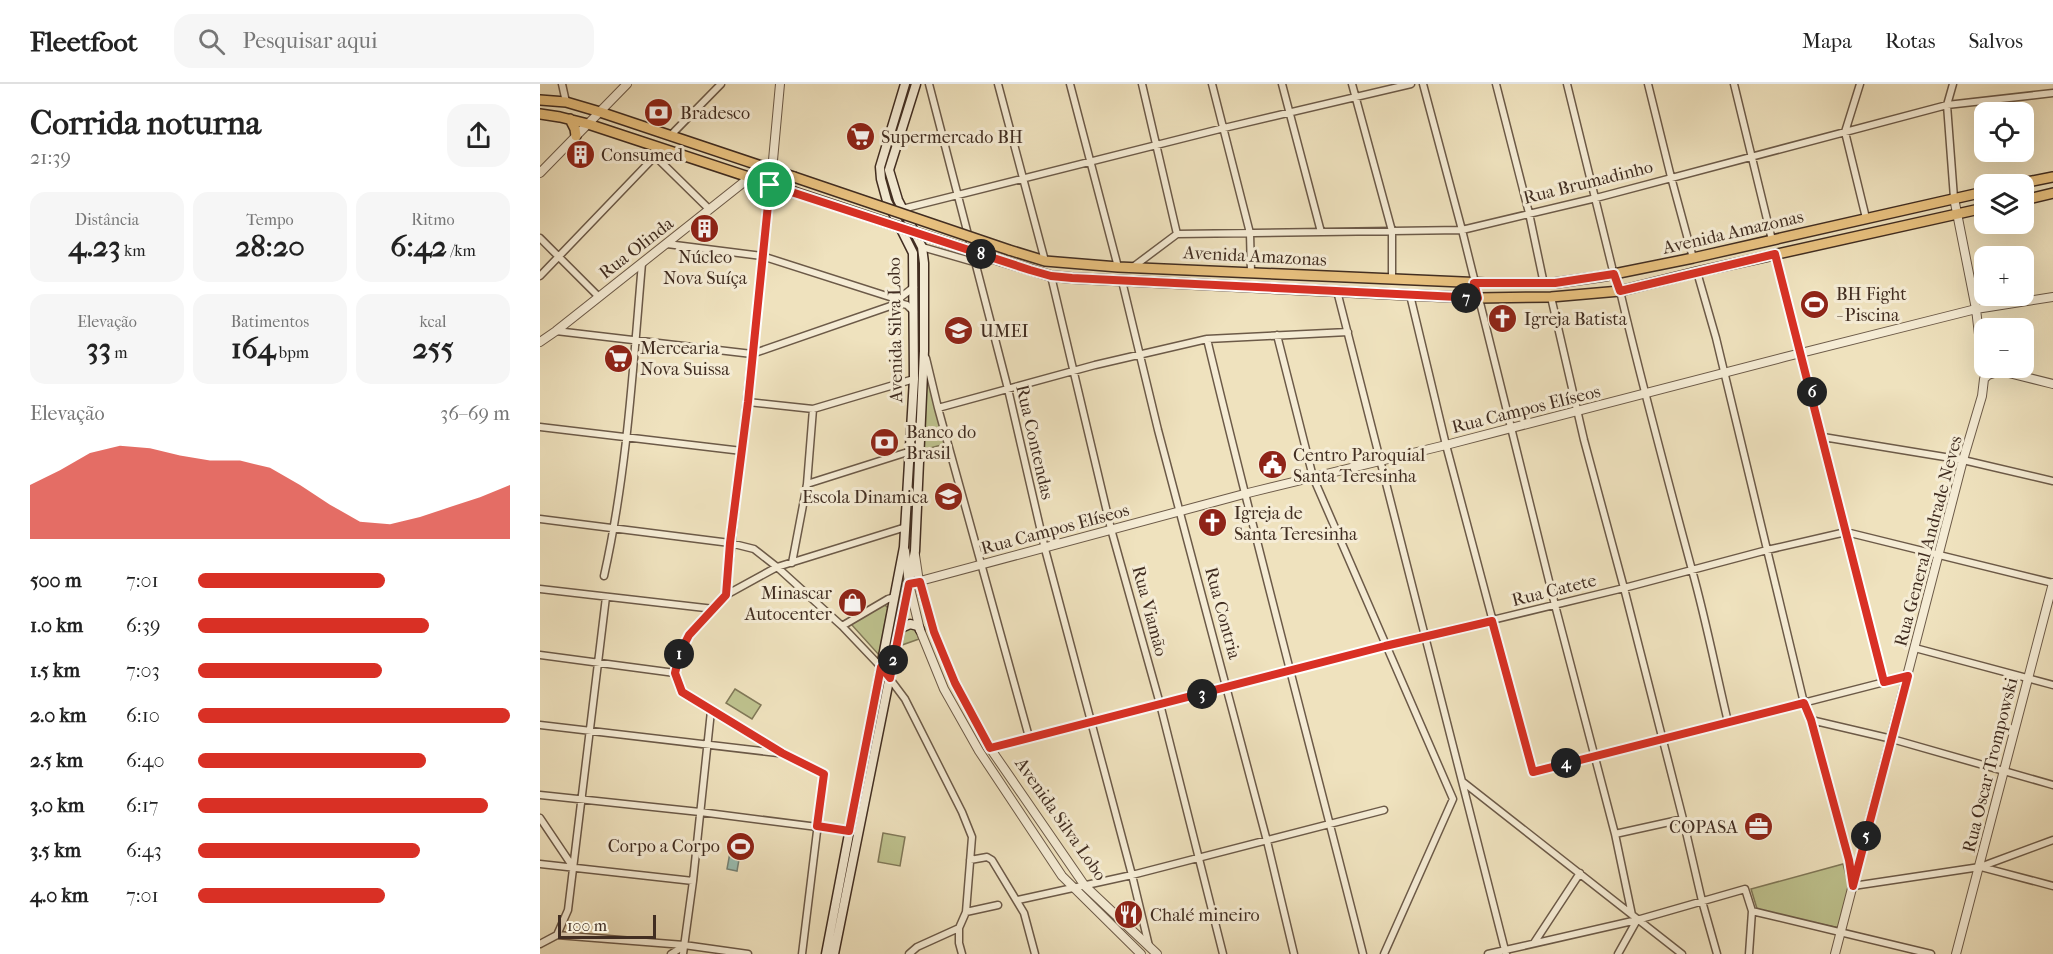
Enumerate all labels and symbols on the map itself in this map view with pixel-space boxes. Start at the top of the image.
bank icon: Bradesco [643,97,675,129]
place label: Bradesco [680,103,750,124]
supermarket icon: Supermercado BH [844,121,876,153]
place label: Supermercado BH [881,127,1023,148]
building icon: Consumed [564,139,596,171]
place label: Consumed [601,145,683,166]
street label: Rua Brumadinho [1521,156,1655,209]
pin [744,159,795,210]
street label: Avenida Amazonas [1660,206,1806,259]
building icon: Núcleo Nova Suíça [689,212,721,244]
street label: Rua Olinda [595,213,678,284]
pin: 8 [966,239,996,269]
street label: Avenida Amazonas [1182,242,1328,271]
place label: Núcleo Nova Suíça [663,247,748,289]
street label: Avenida Silva Lobo [884,257,907,404]
pin: 7 [1451,283,1481,313]
place label: BH Fight - Piscina [1836,284,1907,326]
sports icon: BH Fight - Piscina [1799,288,1831,320]
church icon: Igreja Batista [1487,303,1519,335]
place label: Igreja Batista [1524,309,1628,330]
school or university icon: UMEI [943,315,975,347]
place label: UMEI [980,321,1028,342]
place label: Mercearia Nova Suissa [640,338,730,380]
supermarket icon: Mercearia Nova Suissa [603,342,635,374]
pin: 6 [1797,377,1827,407]
street label: Rua Campos Elíseos [1450,381,1603,438]
street label: Rua Contendas [1011,383,1058,502]
place label: Banco do Brasil [906,422,976,464]
bank icon: Banco do Brasil [869,426,901,458]
street label: Rua General Andrade Neves [1890,433,1967,649]
place label: Centro Paroquial Santa Teresinha [1293,445,1425,487]
public building icon: Centro Paroquial Santa Teresinha [1256,449,1288,481]
school or university icon: Escola Dinamica [933,481,965,513]
place label: Escola Dinamica [802,487,929,508]
street label: Rua Campos Elíseos [979,500,1132,559]
place label: Igreja de Santa Teresinha [1234,503,1358,545]
church icon: Igreja de Santa Teresinha [1197,507,1229,539]
street label: Rua Viamão [1127,564,1172,659]
street label: Rua Contria [1200,565,1245,662]
street label: Rua Catete [1510,570,1599,611]
place label: Minascar Autocenter [744,583,832,625]
shop icon: Minascar Autocenter [837,587,869,619]
pin: 1 [664,639,694,669]
pin: 2 [878,645,908,675]
street label: Rua Oscar Trompowski [1959,675,2023,855]
pin: 3 [1187,679,1217,709]
pin: 4 [1551,748,1581,778]
street label: Avenida Silva Lobo [1010,753,1111,885]
office icon: COPASA [1743,811,1775,843]
place label: COPASA [1669,817,1738,838]
pin: 5 [1851,821,1881,851]
sports icon: Corpo a Corpo [725,830,757,862]
place label: Corpo a Corpo [608,836,720,857]
restaurant icon: Chalé mineiro [1113,899,1145,931]
place label: Chalé mineiro [1150,905,1260,926]
scale bar [558,912,656,940]

